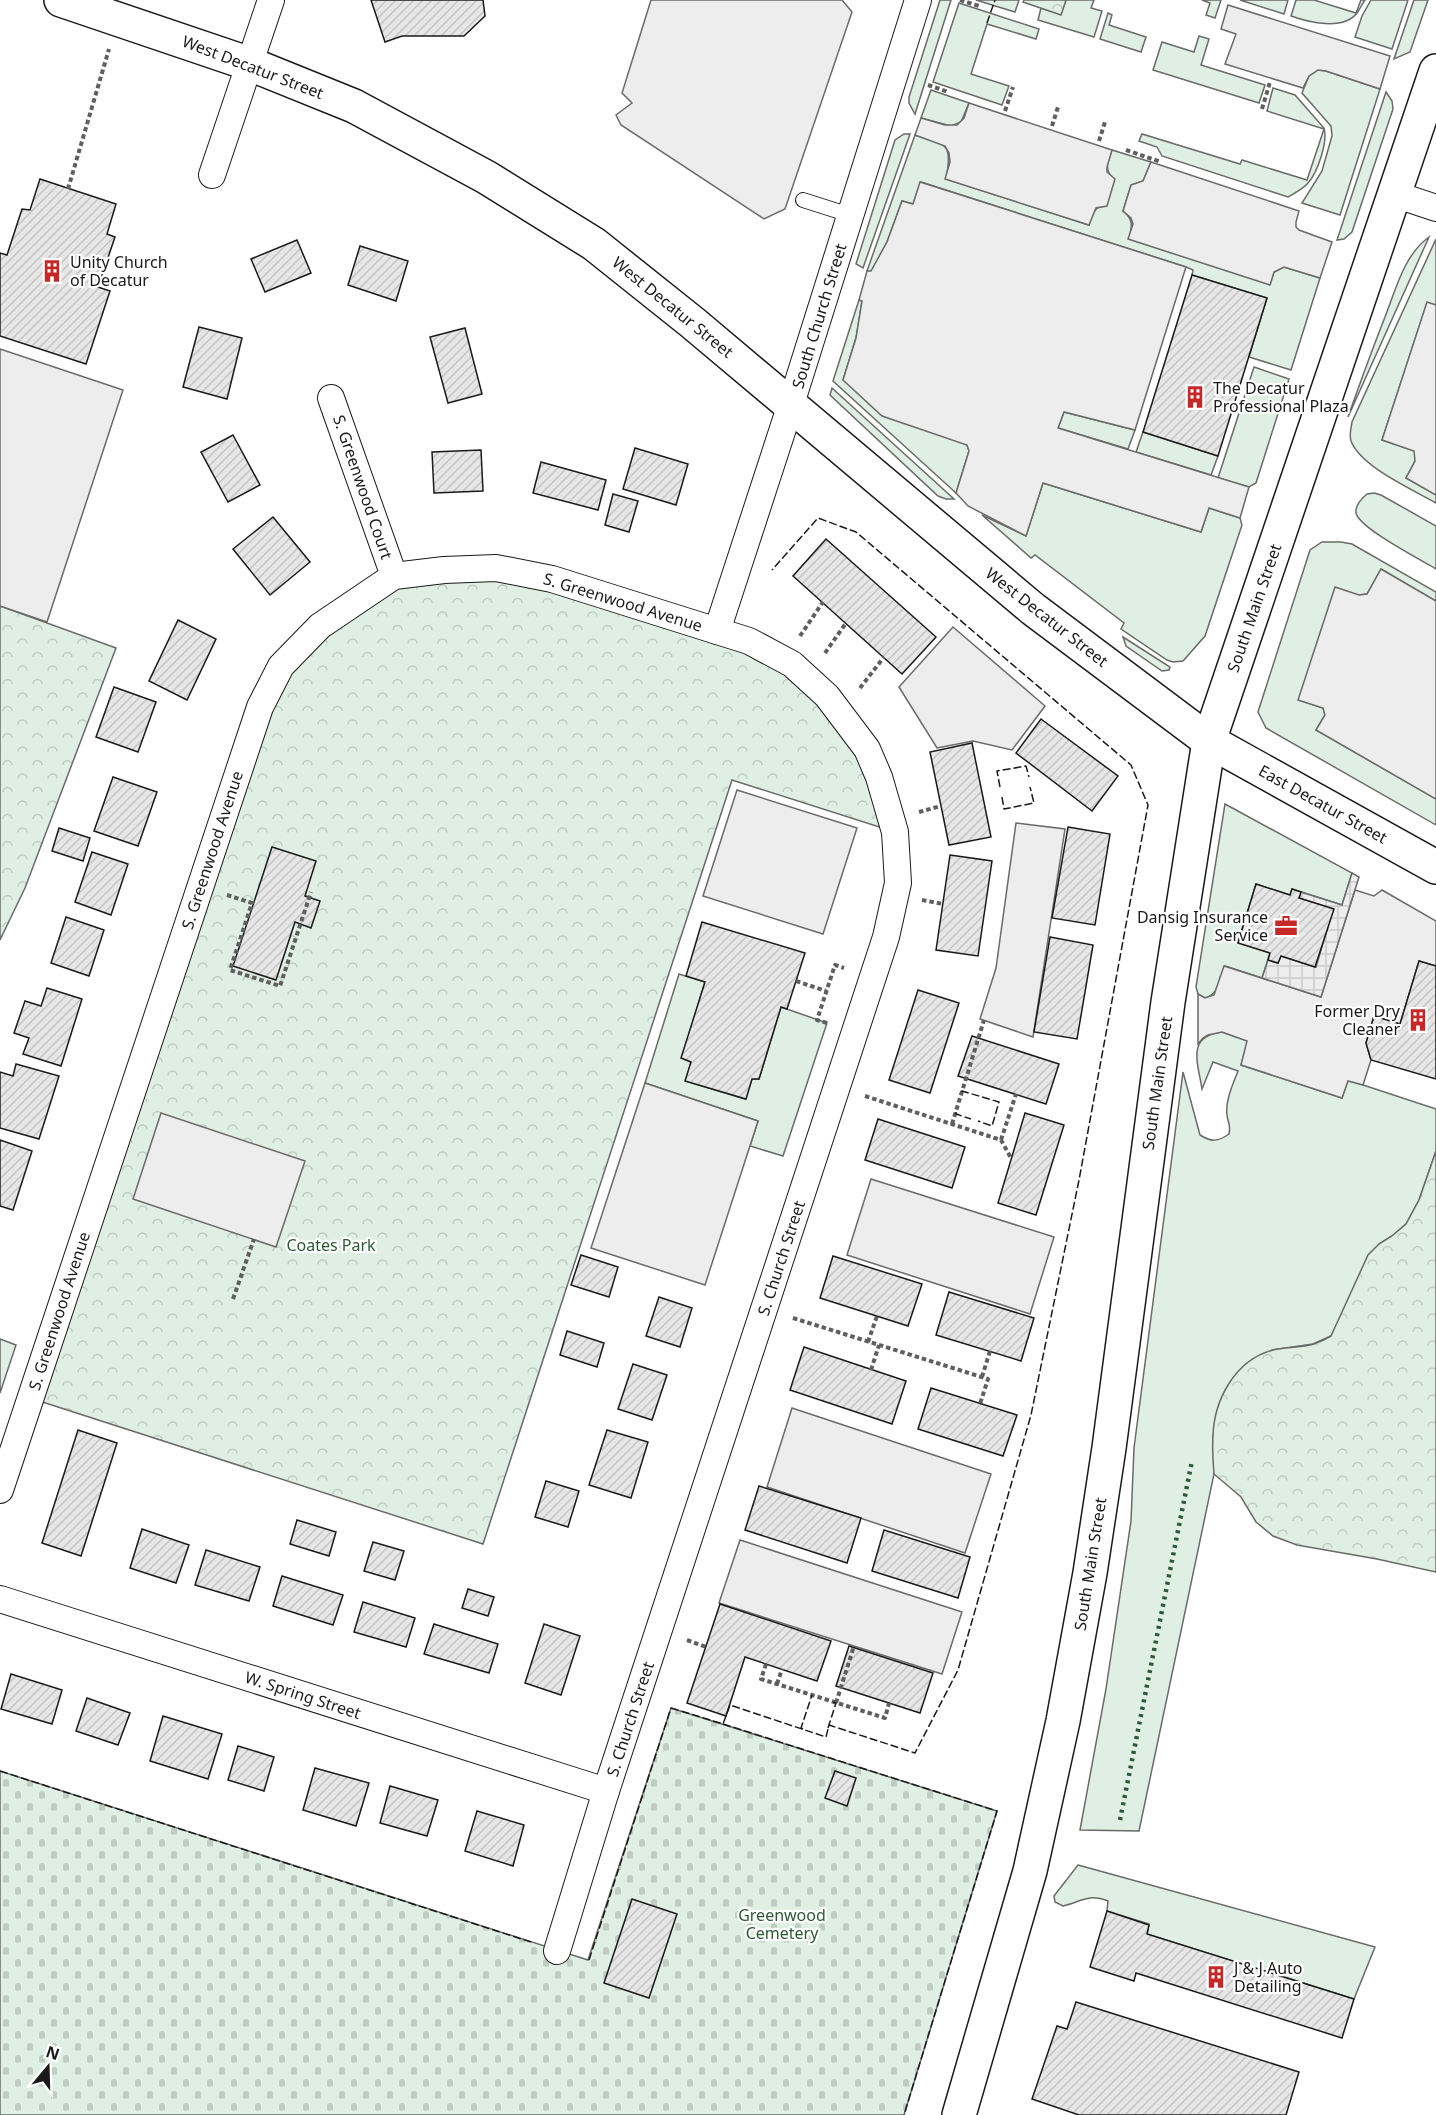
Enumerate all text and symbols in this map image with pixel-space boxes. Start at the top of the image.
street label: West Decatur Street [179,30,327,104]
street label: South Church Street [786,240,852,391]
place label: Unity Church of Decatur [70,251,168,291]
street label: West Decatur Street [608,251,738,363]
building icon: Unity Church of Decatur [39,258,65,284]
place label: The Decatur Professional Plaza [1213,377,1349,417]
building icon: The Decatur Professional Plaza [1182,384,1208,410]
street label: S. Greenwood Court [328,412,398,562]
street label: South Main Street [1222,541,1286,675]
street label: West Decatur Street [981,562,1113,672]
street label: S. Greenwood Avenue [541,567,705,637]
street label: East Decatur Street [1255,759,1391,849]
street label: S. Greenwood Avenue [176,768,248,932]
place label: Dansig Insurance Service [1137,906,1268,946]
office icon: Dansig Insurance Service [1273,913,1299,939]
place label: Former Dry Cleaner [1314,1000,1401,1040]
building icon: Former Dry Cleaner [1405,1007,1431,1033]
street label: South Main Street [1137,1015,1177,1151]
street label: S. Church Street [752,1197,810,1318]
street label: S. Greenwood Avenue [23,1229,95,1393]
park label: Coates Park [286,1234,376,1256]
street label: South Main Street [1069,1496,1111,1632]
street label: S. Church Street [601,1658,659,1779]
street label: W. Spring Street [242,1666,364,1724]
park label: Greenwood Cemetery [738,1904,826,1944]
place label: J & J Auto Detailing [1232,1957,1303,1997]
building icon: J & J Auto Detailing [1203,1964,1229,1990]
north arrow [18,2037,78,2097]
text: N [43,2040,63,2065]

